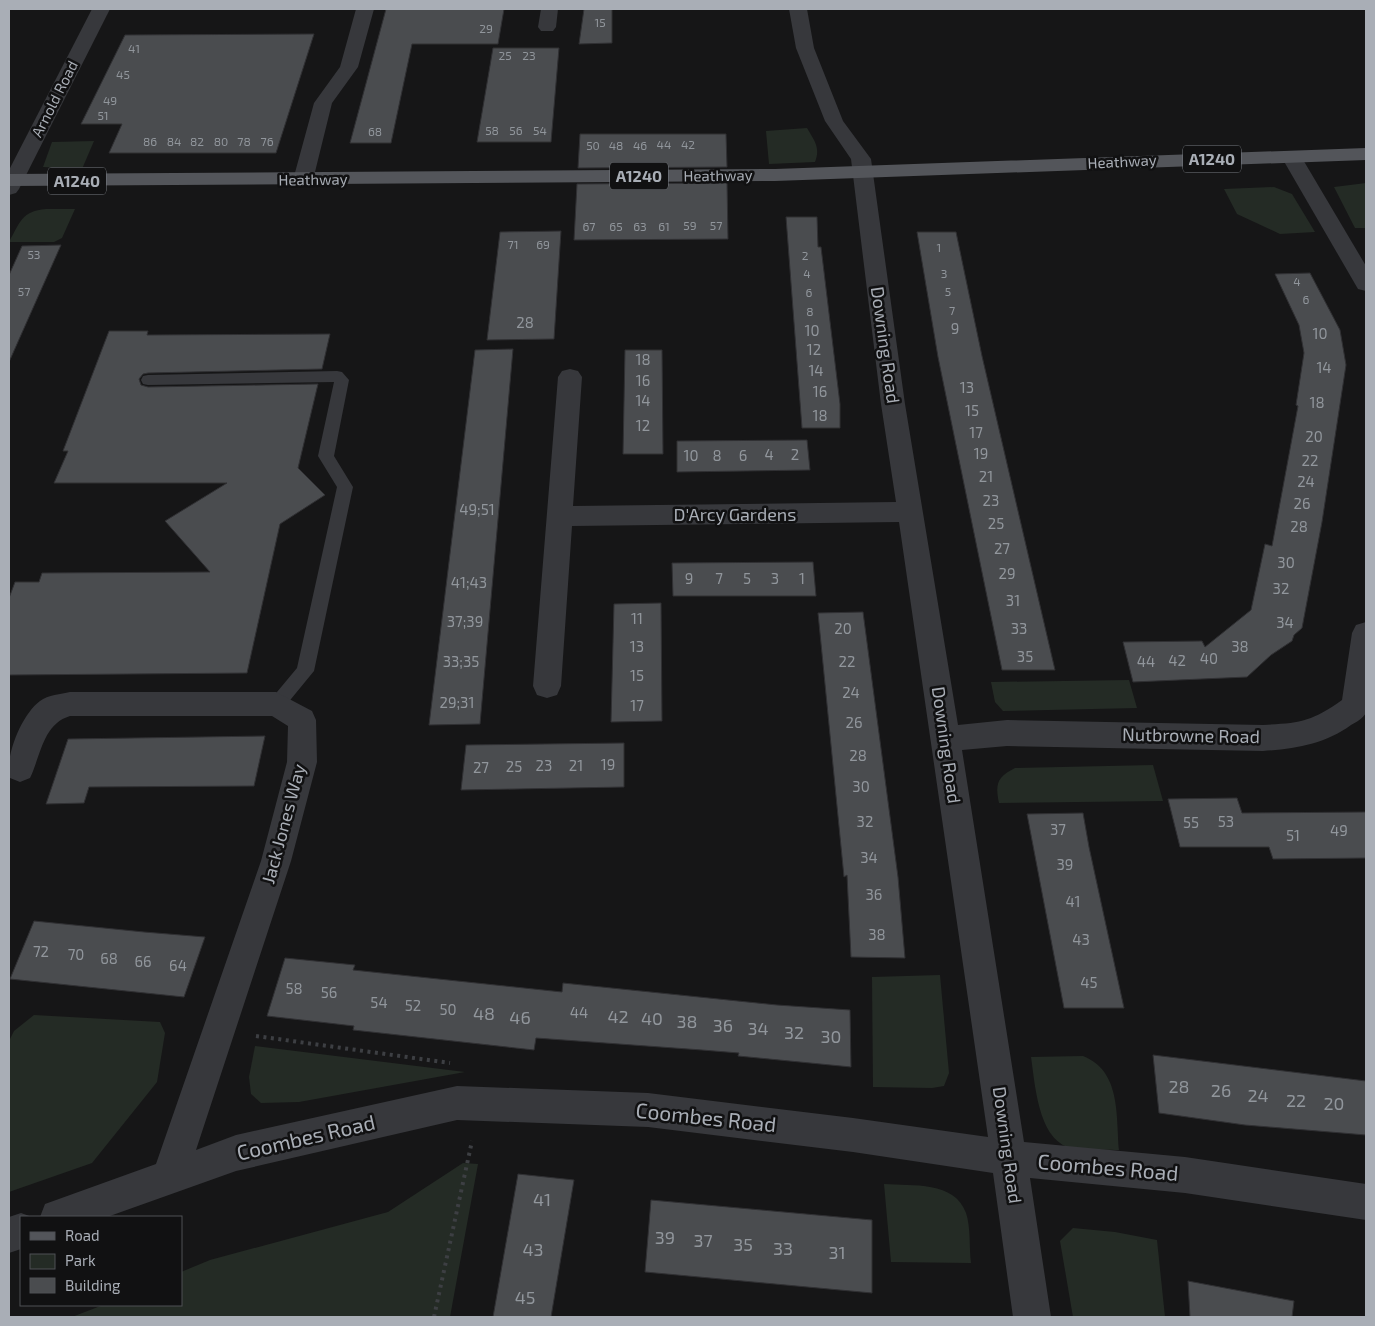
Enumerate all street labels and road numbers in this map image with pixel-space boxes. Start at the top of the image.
street label: Arnold Road [27,57,81,140]
road number: A1240 [1183,146,1241,172]
street label: Heathway [1087,150,1157,172]
road number: A1240 [610,162,668,190]
street label: Heathway [683,165,753,185]
road number: A1240 [48,168,106,195]
street label: Heathway [278,169,348,189]
street label: Downing Road [867,285,905,405]
street label: D'Arcy Gardens [674,503,796,525]
street label: Downing Road [928,685,966,805]
street label: Nutbrowne Road [1122,723,1260,747]
street label: Jack Jones Way [256,761,310,886]
street label: Downing Road [989,1085,1027,1205]
street label: Coombes Road [635,1097,778,1136]
street label: Coombes Road [234,1108,377,1165]
street label: Coombes Road [1037,1148,1180,1185]

